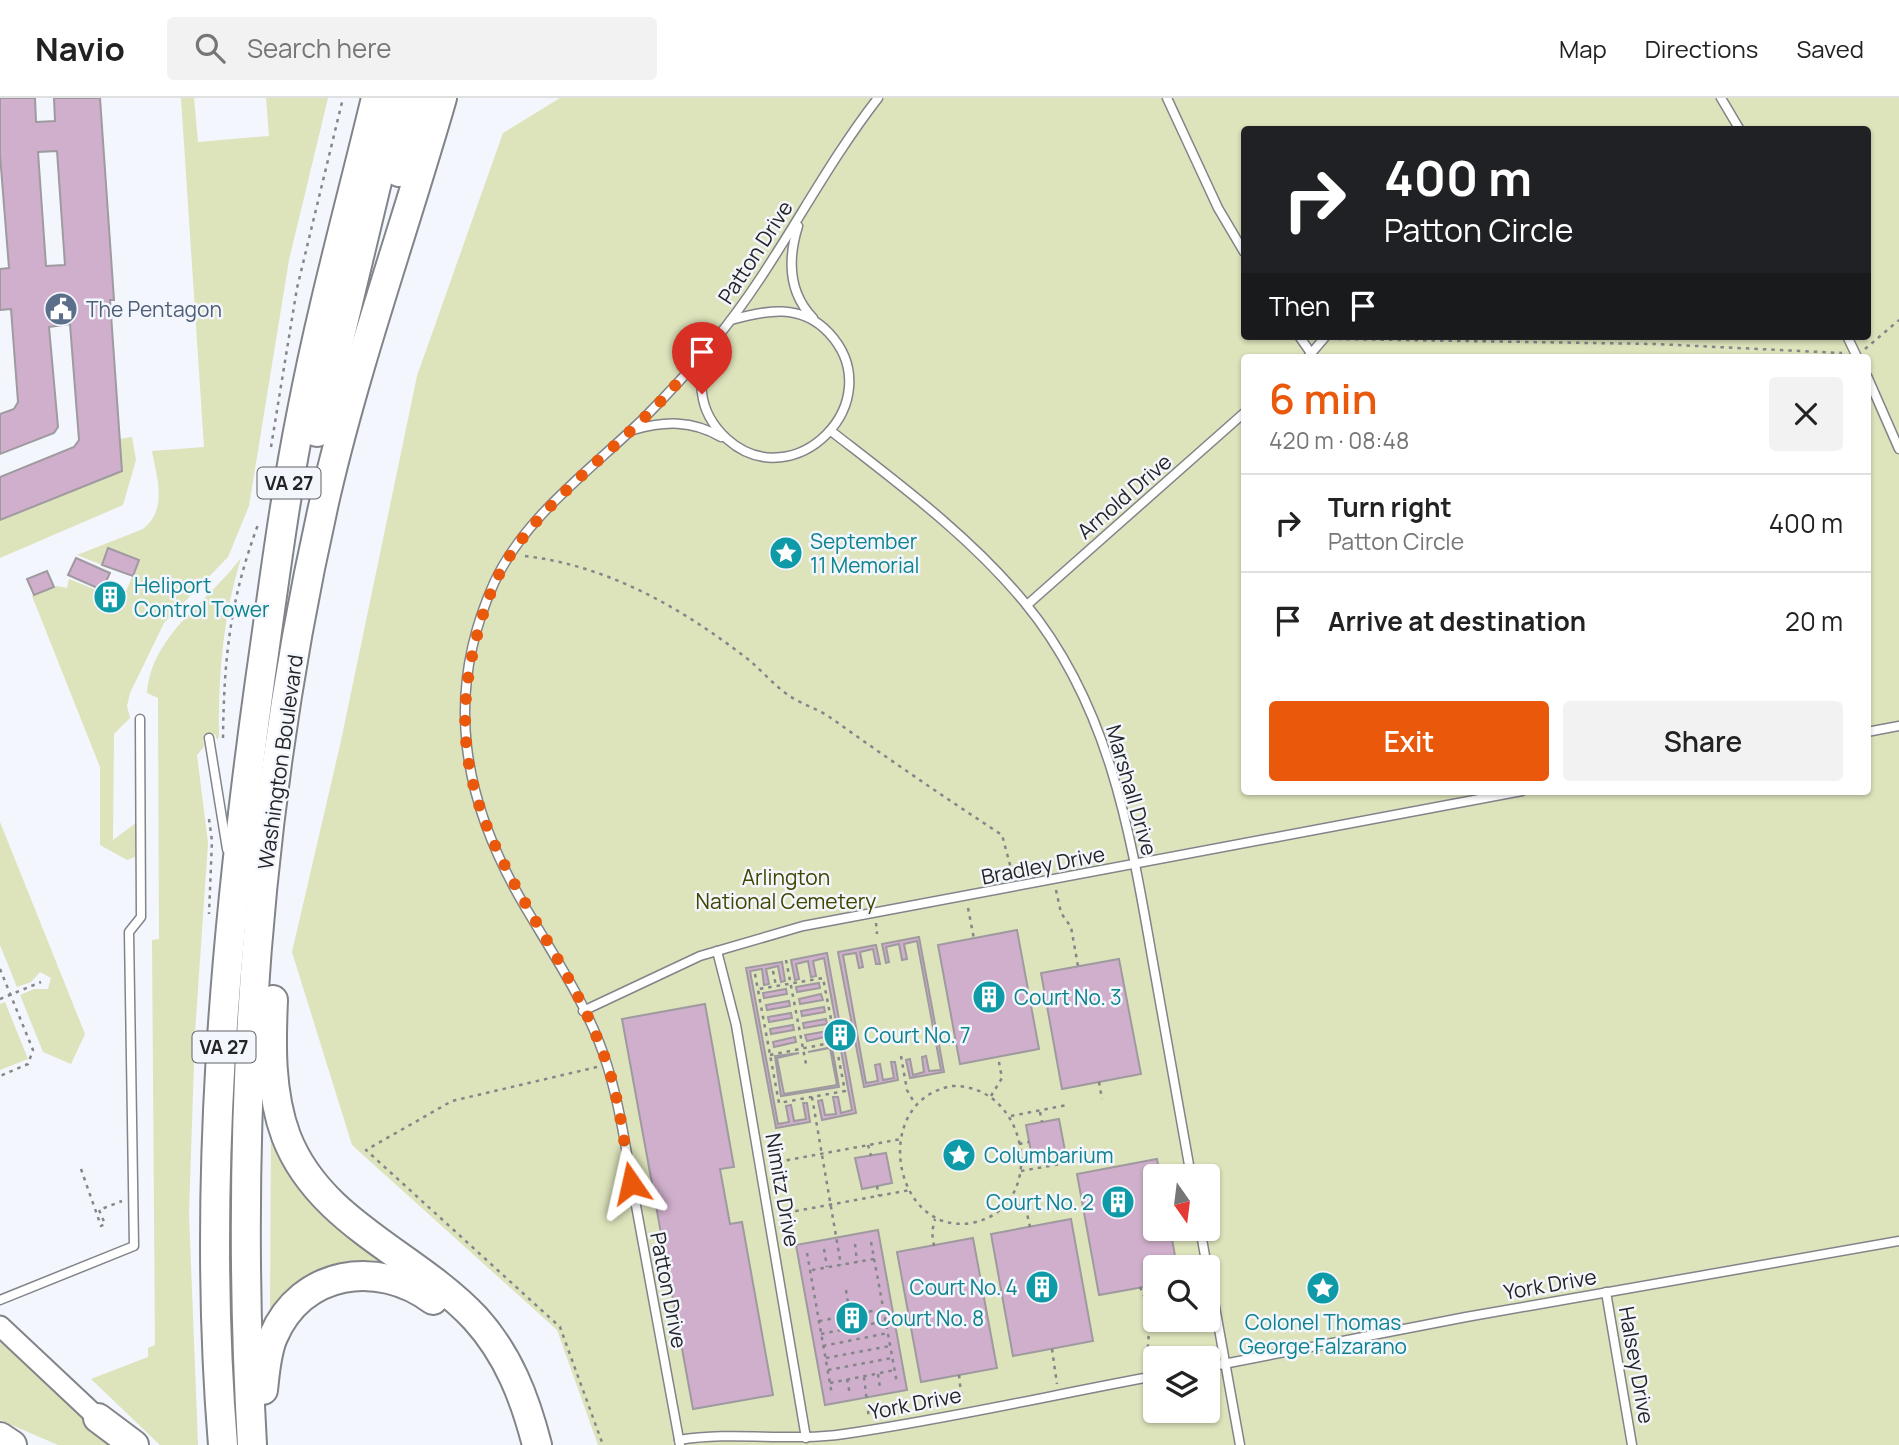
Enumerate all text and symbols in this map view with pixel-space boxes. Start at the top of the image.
search box [167,17,657,80]
text: Navio [35,26,125,71]
icon: search [191,29,229,67]
text: Search here [247,30,391,66]
text: Map [1559,32,1607,65]
text: Directions [1645,32,1758,65]
text: Saved [1796,32,1864,65]
text: 400 m [1384,144,1532,211]
icon: right [1269,154,1360,245]
street label: Patton Drive [711,195,799,309]
text: Patton Circle [1384,208,1573,252]
icon: arrive [1344,287,1382,325]
text: Then [1269,288,1330,324]
public building icon: The Pentagon [42,290,80,328]
place label: The Pentagon [86,295,222,323]
pin [672,322,732,394]
icon: arrive [683,333,721,371]
text: 6 min [1269,369,1378,427]
button: close [1769,377,1843,451]
text: 420 m · 08:48 [1269,424,1409,456]
street label: Arnold Drive [1071,447,1177,545]
road number: VA 27 [258,468,320,498]
text: Turn right [1328,489,1452,525]
icon: right [1269,504,1307,542]
text: 400 m [1769,505,1843,541]
text: Patton Circle [1328,525,1464,557]
place label: September 11 Memorial [810,527,919,579]
place icon: September 11 Memorial [767,534,805,572]
place label: Heliport Control Tower [134,571,270,623]
building icon: Heliport Control Tower [91,578,129,616]
icon: arrive [1269,602,1307,640]
text: Arrive at destination [1328,603,1586,639]
text: 20 m [1785,603,1843,639]
street label: Washington Boulevard [251,653,309,871]
button: Exit [1269,701,1549,781]
button: Share [1563,701,1843,781]
street label: Marshall Drive [1100,721,1164,859]
street label: Bradley Drive [979,839,1107,891]
park label: Arlington National Cemetery [696,863,876,915]
building icon: Court No. 3 [970,978,1008,1016]
place label: Court No. 3 [1014,983,1122,1011]
building icon: Court No. 7 [821,1016,859,1054]
place label: Court No. 7 [864,1021,971,1049]
road number: VA 27 [192,1032,256,1063]
street label: Nimitz Drive [759,1131,807,1249]
place icon: Columbarium [940,1136,978,1174]
place label: Columbarium [984,1141,1114,1169]
position arrow [594,1146,668,1220]
north arrow [1143,1164,1220,1241]
map controls [1143,1164,1220,1423]
building icon: Court No. 2 [1099,1183,1137,1221]
place label: Court No. 2 [986,1188,1094,1216]
street label: Patton Drive [644,1230,694,1350]
button: search [1143,1255,1220,1332]
street label: York Drive [1501,1262,1599,1306]
building icon: Court No. 4 [1023,1268,1061,1306]
place icon: Colonel Thomas George Falzarano [1304,1269,1342,1307]
place label: Court No. 4 [910,1273,1018,1301]
building icon: Court No. 8 [833,1299,871,1337]
place label: Court No. 8 [876,1304,984,1332]
street label: Halsey Drive [1613,1304,1661,1426]
place label: Colonel Thomas George Falzarano [1239,1308,1407,1360]
button: layers [1143,1346,1220,1423]
street label: York Drive [866,1380,964,1426]

